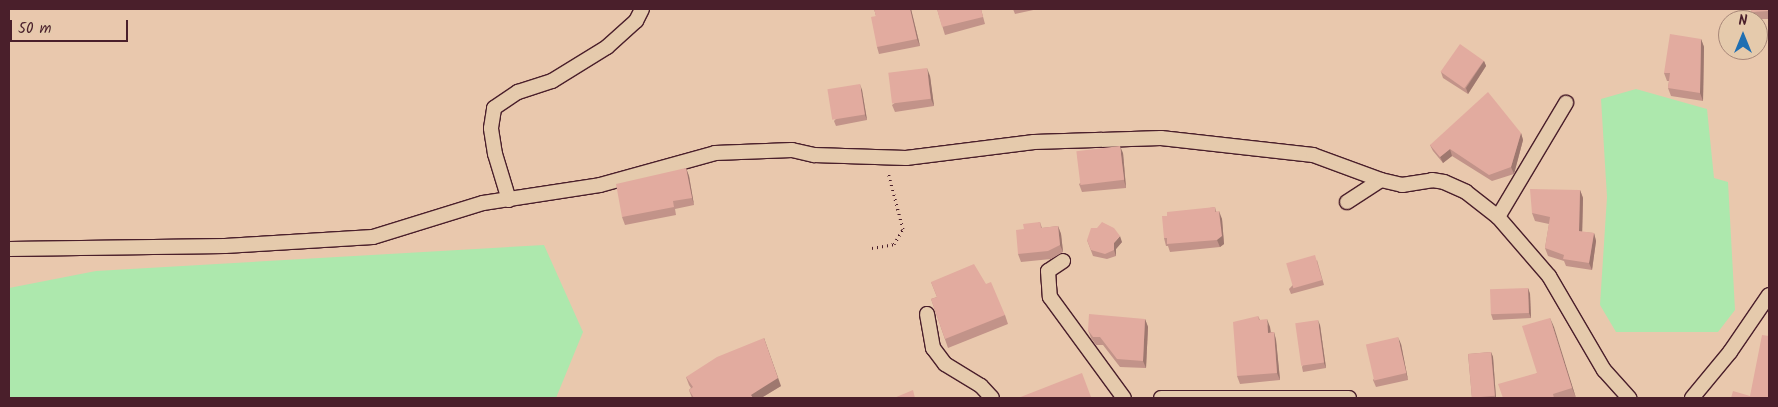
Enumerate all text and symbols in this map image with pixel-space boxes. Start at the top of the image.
scale bar [12,10,130,42]
north arrow [1718,10,1768,60]
text: N [1739,10,1747,32]
text: 50 m [18,17,52,41]

